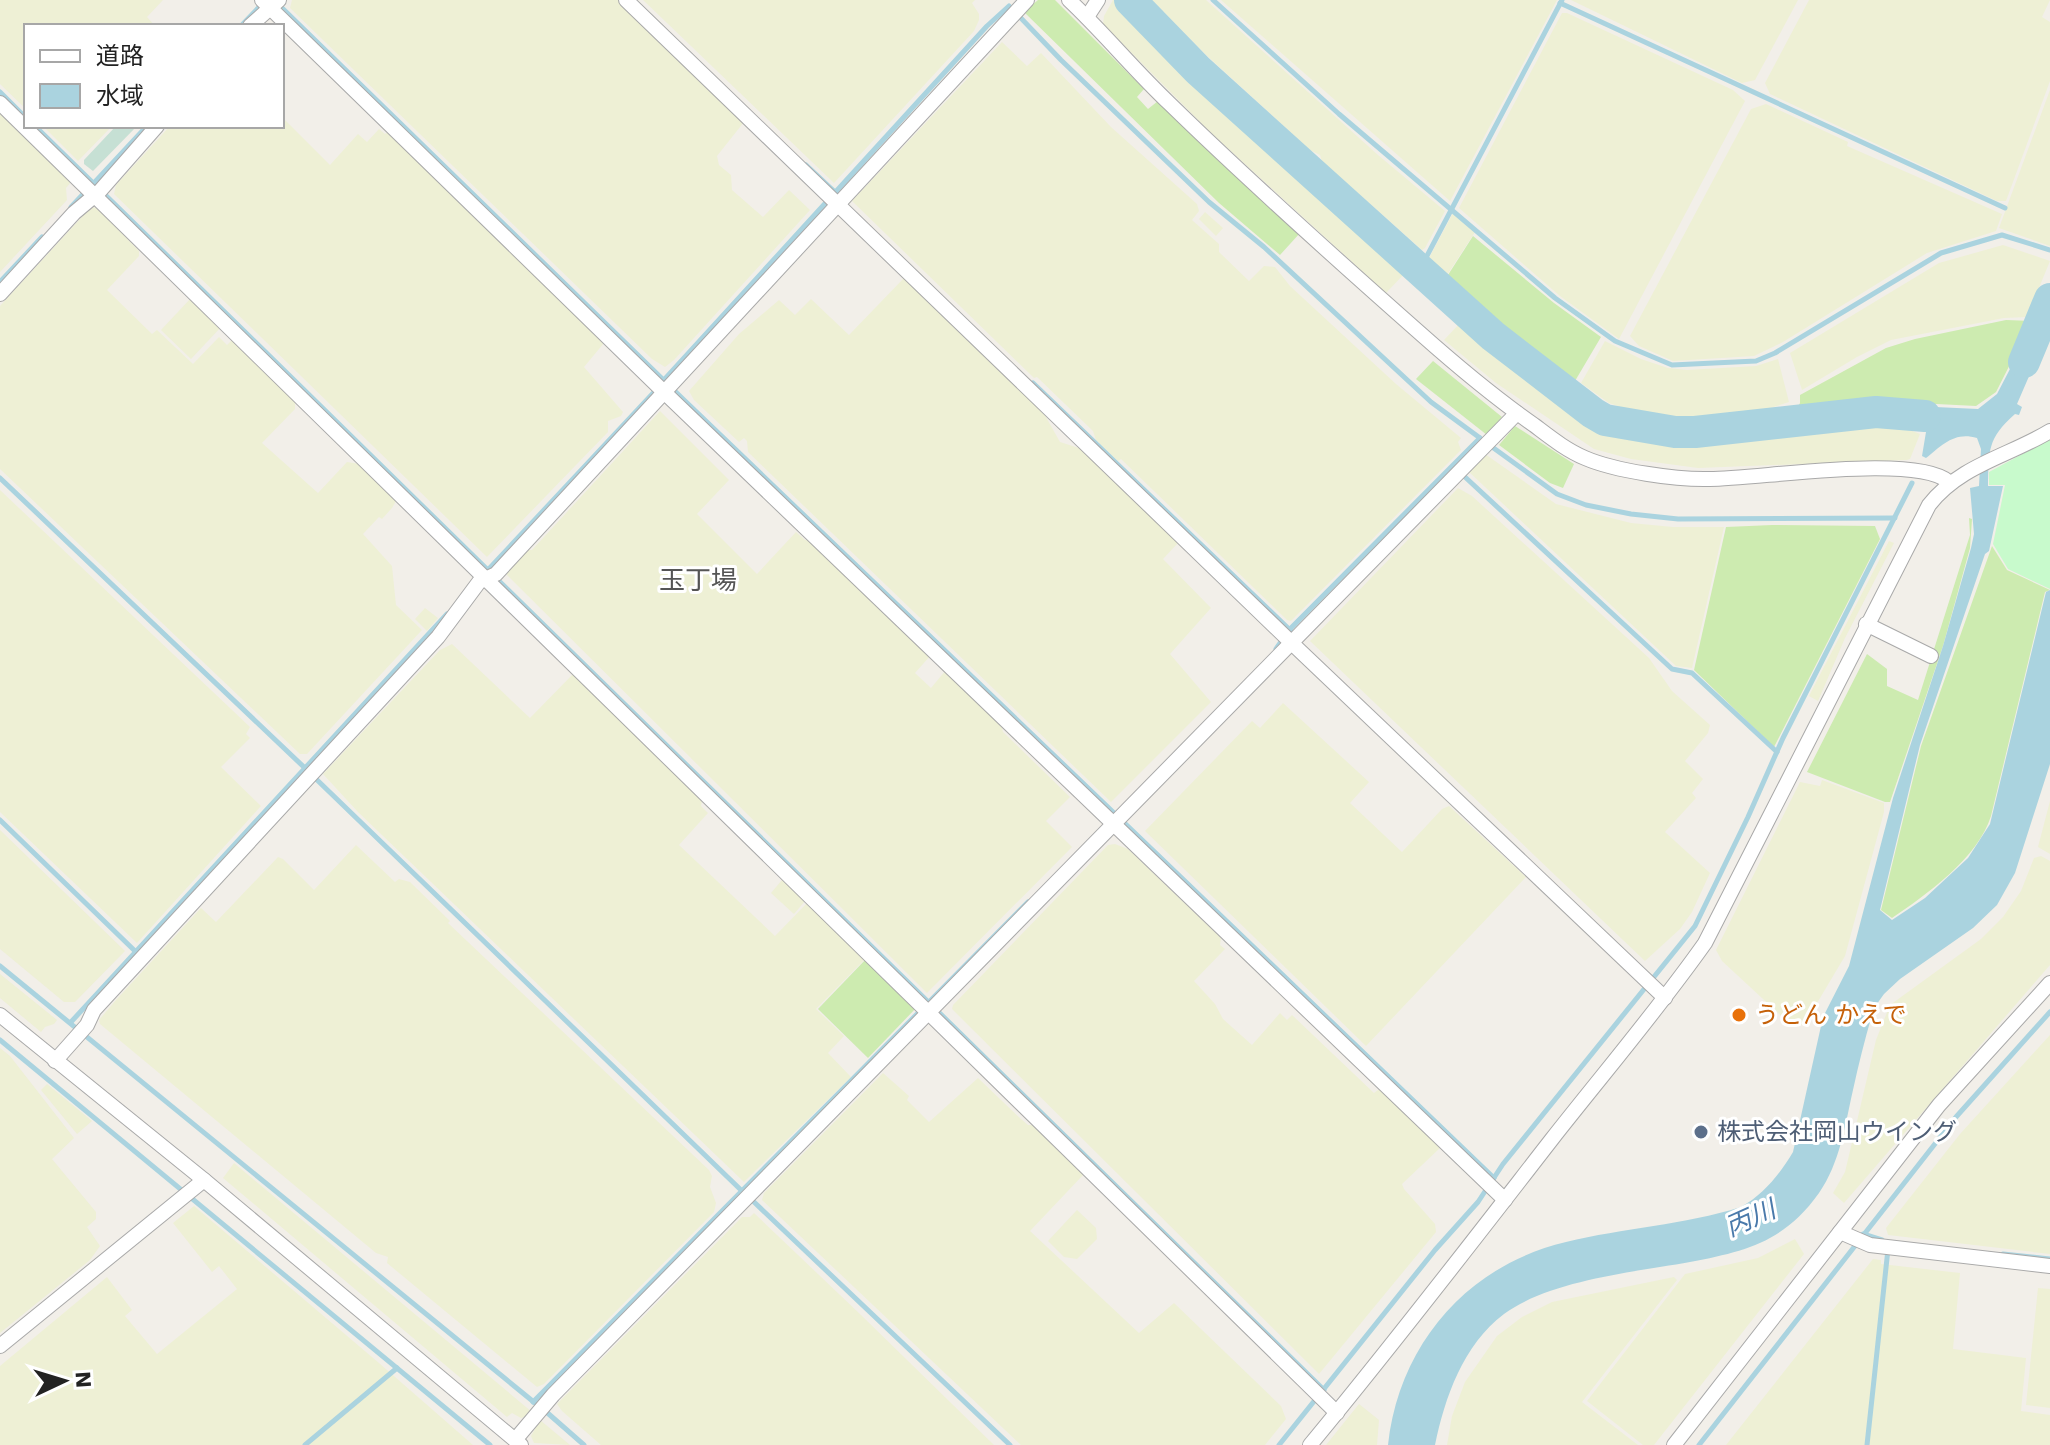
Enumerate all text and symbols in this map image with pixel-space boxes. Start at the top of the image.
legend [24,24,284,128]
text: 道路 [96,42,144,70]
text: 水域 [96,82,144,110]
district label: 玉丁場 [659,565,737,595]
place label: うどん かえで [1755,1001,1906,1029]
marker: うどん かえで [1730,1006,1748,1024]
place label: 株式会社岡山ウイング [1717,1118,1957,1146]
marker: 株式会社岡山ウイング [1692,1123,1710,1141]
water label: 丙川 [1720,1193,1783,1242]
north arrow [24,1341,104,1421]
text: N [70,1371,96,1389]

